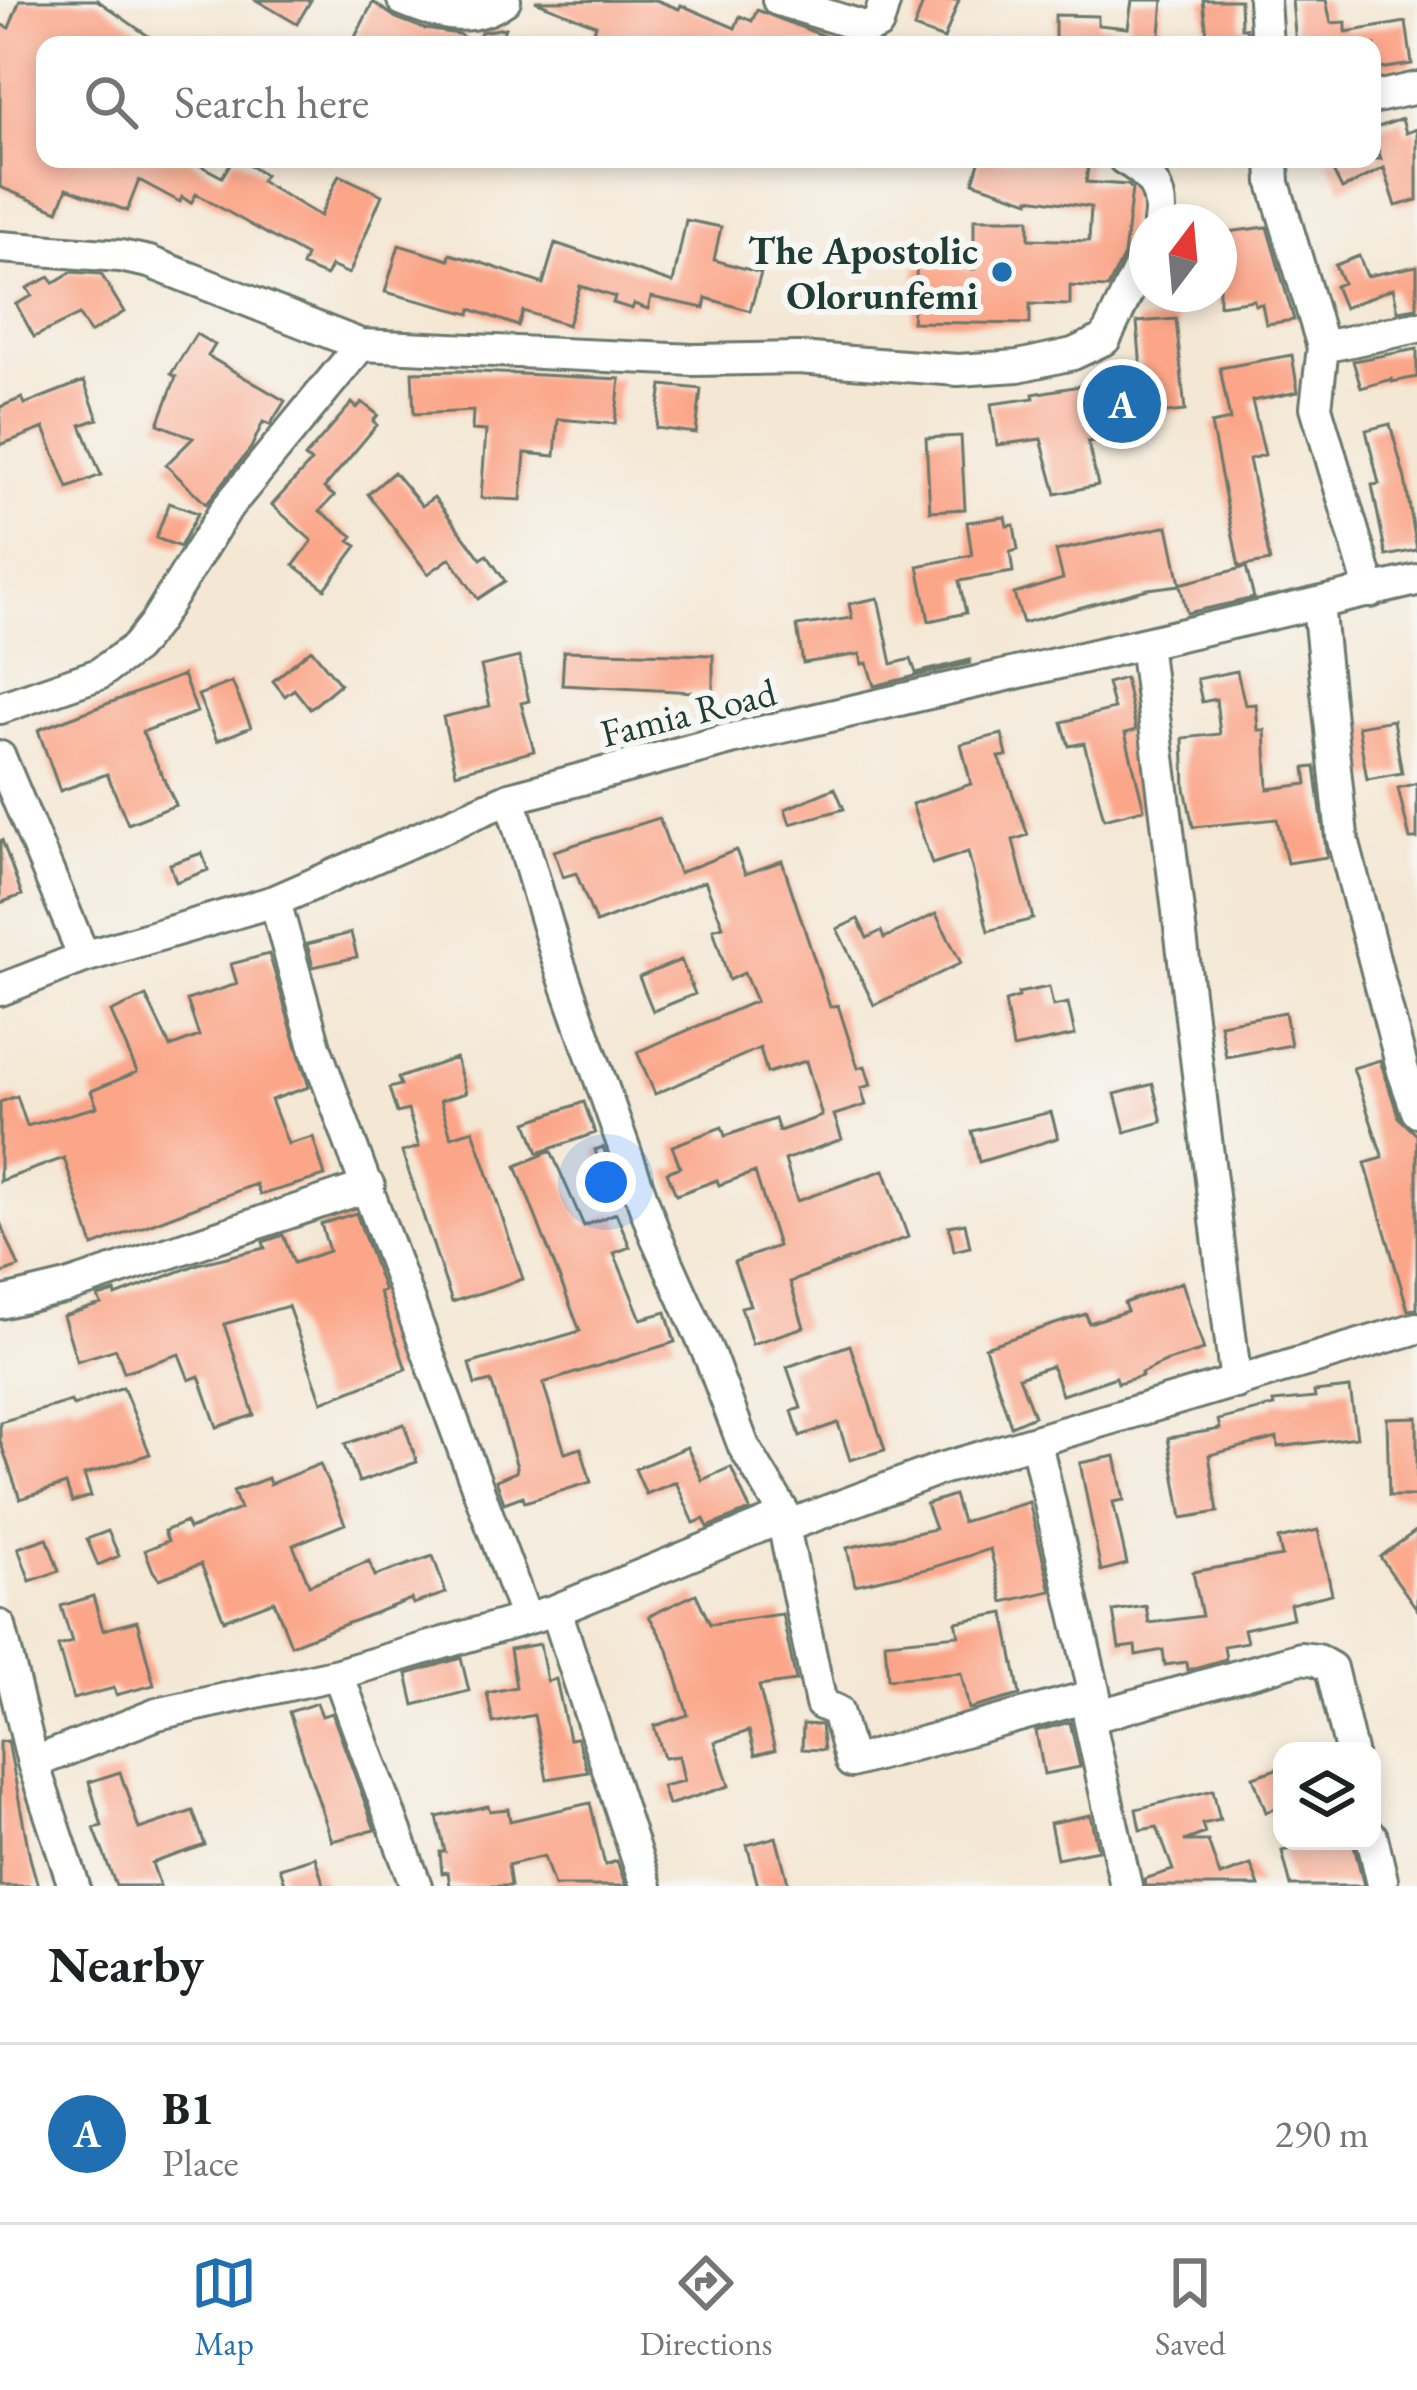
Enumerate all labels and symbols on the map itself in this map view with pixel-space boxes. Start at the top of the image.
north arrow [1129,204,1237,312]
place label: The Apostolic Olorunfemi [748,225,978,321]
marker: The Apostolic Olorunfemi [989,259,1015,285]
pin: A [1083,359,1161,449]
street label: Famia Road [595,666,782,759]
your location [576,1152,636,1212]

